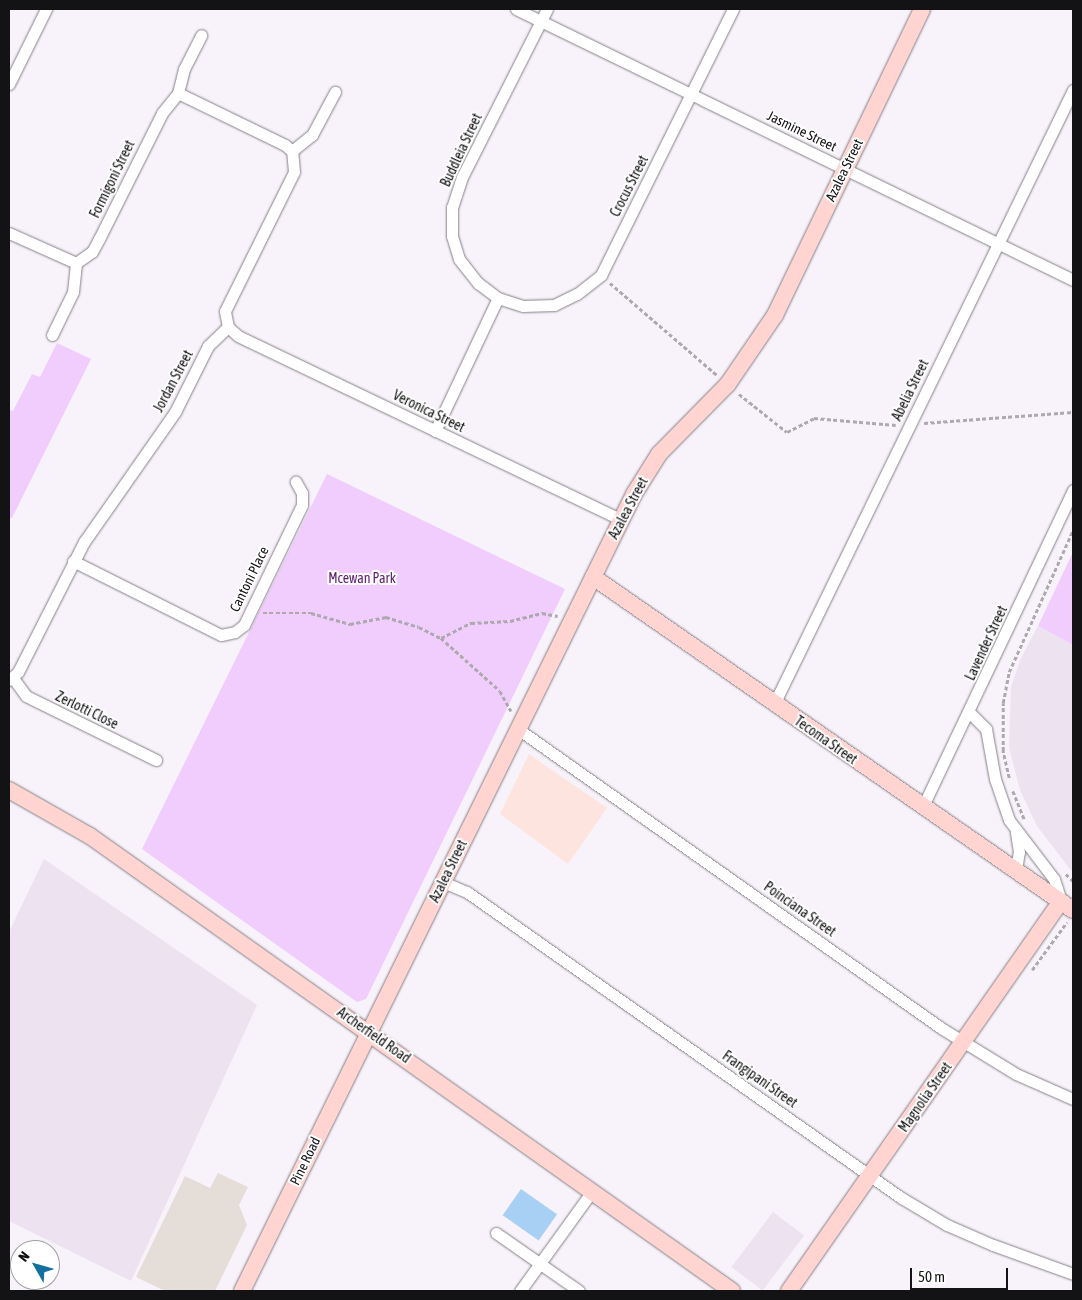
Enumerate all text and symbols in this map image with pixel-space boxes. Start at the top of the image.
street label: Jasmine Street [765,107,839,155]
street label: Buddleia Street [437,111,485,189]
street label: Azalea Street [822,136,866,204]
street label: Formigoni Street [86,137,138,221]
street label: Crocus Street [606,153,652,219]
street label: Jordan Street [150,347,196,415]
street label: Abelia Street [888,357,932,423]
street label: Veronica Street [390,386,468,436]
street label: Azalea Street [605,474,651,542]
street label: Cantoni Place [226,544,272,614]
park label: Mcewan Park [328,570,396,586]
street label: Lavender Street [961,603,1011,683]
street label: Zerlotti Close [53,688,121,732]
street label: Tecoma Street [791,712,861,768]
street label: Azalea Street [426,837,470,905]
street label: Poinciana Street [761,878,839,940]
street label: Archerfield Road [334,1004,414,1066]
street label: Frangipani Street [719,1047,801,1111]
street label: Magnolia Street [895,1059,955,1135]
street label: Pine Road [286,1134,324,1188]
north arrow [10,1240,60,1290]
text: N [15,1248,33,1265]
scale bar [912,1258,1010,1290]
text: 50 m [918,1268,945,1285]

